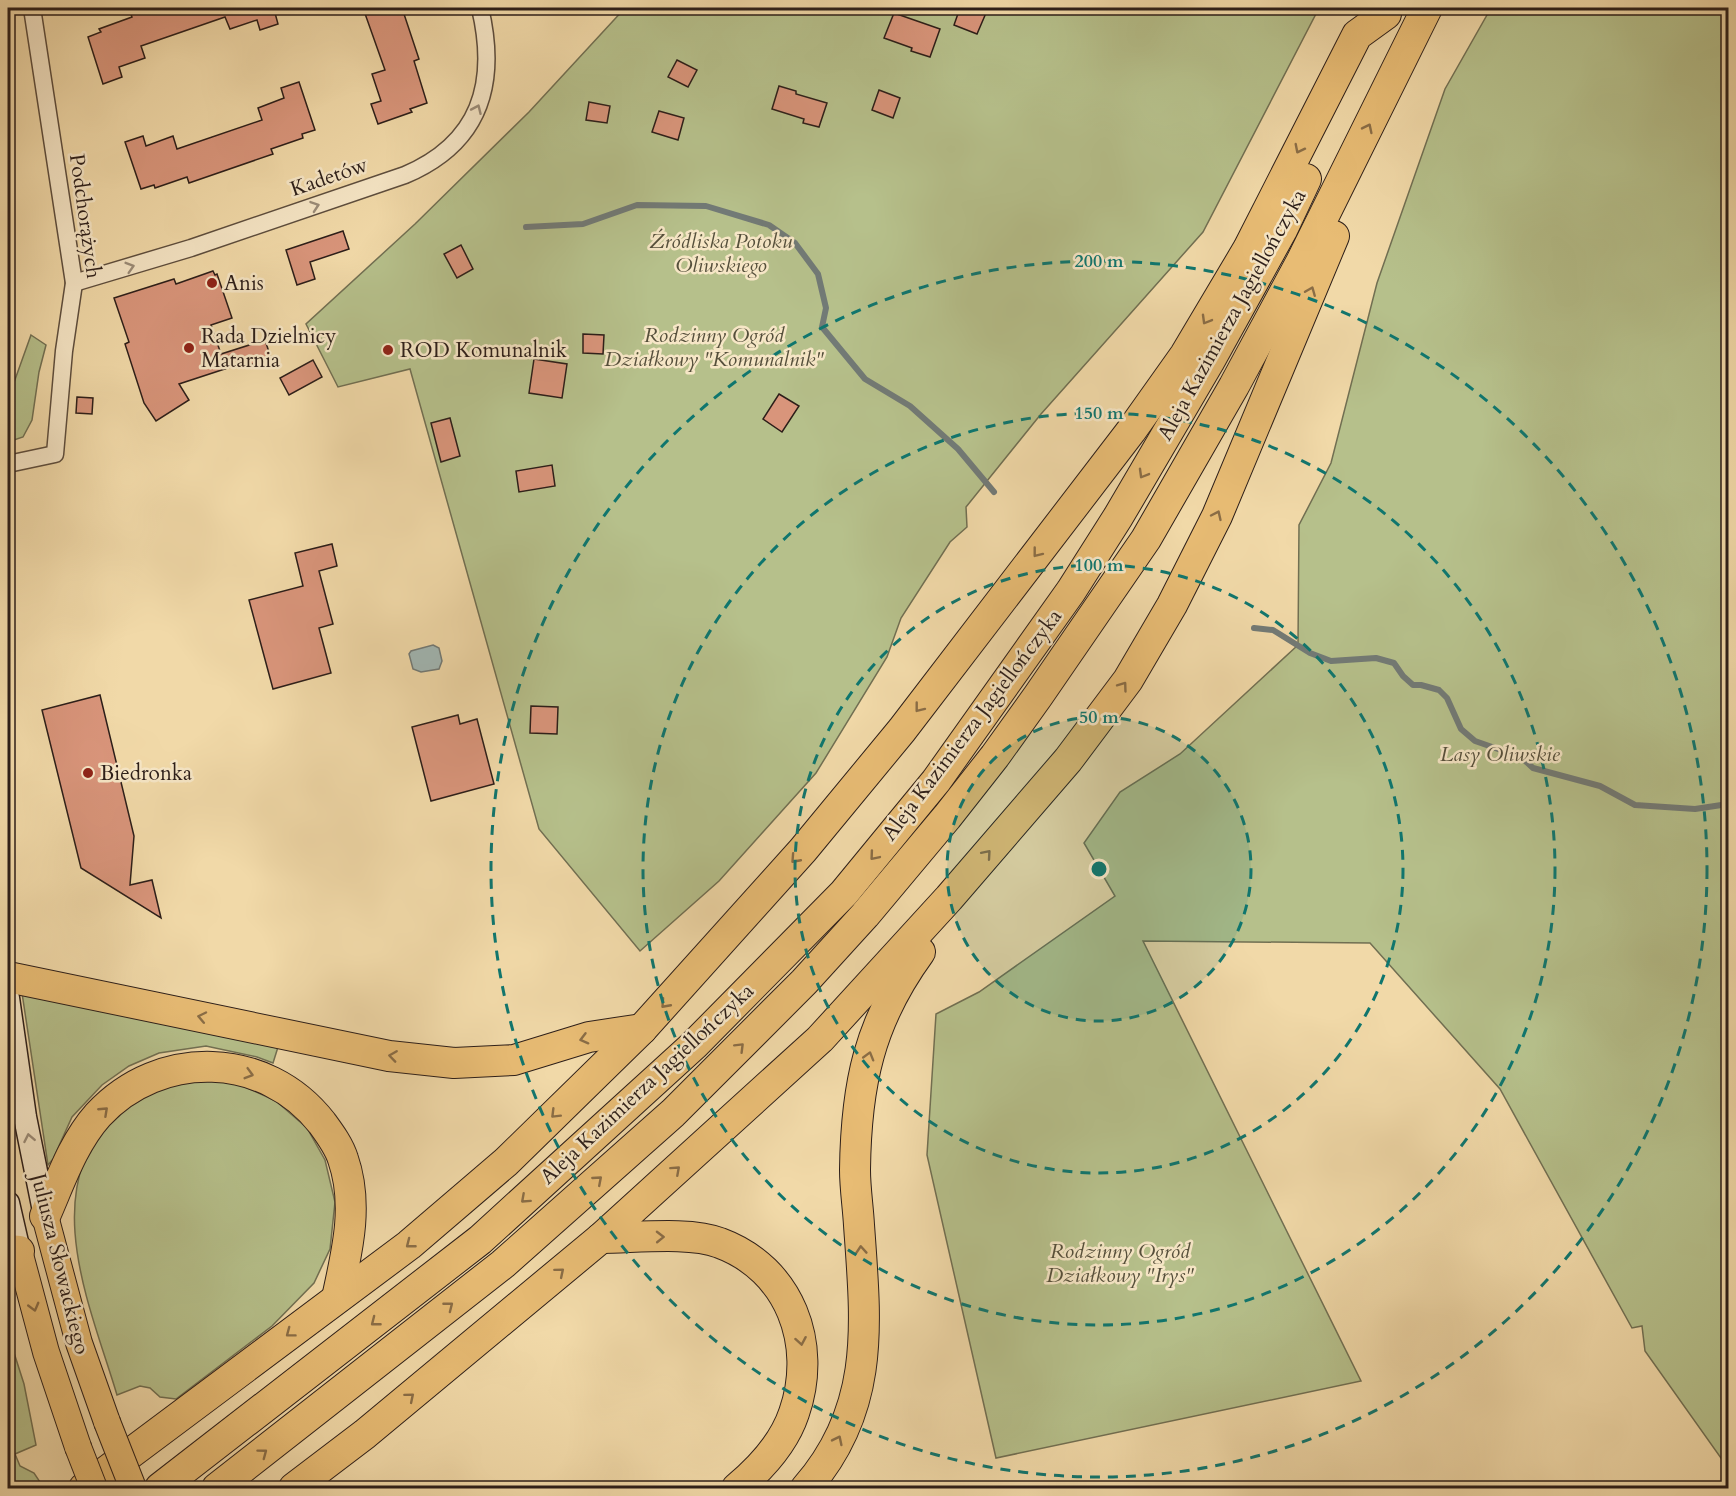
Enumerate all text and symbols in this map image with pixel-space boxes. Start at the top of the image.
one-way arrow [469,105,481,116]
one-way arrow [1360,123,1372,134]
one-way arrow [1295,142,1306,153]
street label: Kadetów [286,150,372,204]
street label: Podchorążych [62,152,108,281]
street label: Aleja Kazimierza Jagiellończyka [1151,184,1313,446]
one-way arrow [309,200,320,213]
park label: Źródliska Potoku Oliwskiego [650,227,793,280]
text: 200 m [1074,249,1124,274]
one-way arrow [124,262,135,274]
place label: Anis [224,269,264,298]
marker: Anis [205,276,219,290]
one-way arrow [1304,286,1316,297]
one-way arrow [1202,314,1213,324]
park label: Rodzinny Ogród Działkowy "Komunalnik" [604,321,824,374]
place label: Rada Dzielnicy Matarnia [201,322,336,375]
place label: ROD Komunalnik [400,336,568,365]
marker: Rada Dzielnicy Matarnia [182,341,196,355]
marker: ROD Komunalnik [381,343,395,357]
text: 150 m [1074,401,1124,426]
one-way arrow [1139,468,1151,478]
one-way arrow [1210,511,1222,522]
one-way arrow [1034,546,1045,557]
text: 100 m [1074,553,1124,578]
street label: Aleja Kazimierza Jagiellończyka [875,603,1069,847]
one-way arrow [1116,681,1127,692]
one-way arrow [915,701,926,712]
text: 50 m [1079,705,1119,730]
park label: Lasy Oliwskie [1440,740,1561,769]
place label: Biedronka [100,759,192,788]
marker: Biedronka [81,766,95,780]
one-way arrow [870,850,881,861]
one-way arrow [980,850,991,861]
one-way arrow [791,852,802,862]
centre of rings [1089,859,1109,879]
street label: Aleja Kazimierza Jagiellończyka [534,977,760,1191]
one-way arrow [661,997,672,1007]
one-way arrow [197,1012,207,1025]
one-way arrow [579,1031,589,1044]
one-way arrow [734,1043,744,1054]
one-way arrow [388,1051,397,1063]
one-way arrow [862,1051,874,1062]
one-way arrow [244,1066,254,1079]
one-way arrow [97,1107,107,1118]
one-way arrow [551,1107,562,1118]
one-way arrow [23,1133,36,1143]
one-way arrow [669,1166,679,1177]
street label: Juliusza Słowackiego [23,1168,97,1358]
one-way arrow [591,1176,601,1187]
one-way arrow [522,1192,532,1203]
one-way arrow [655,1231,664,1244]
one-way arrow [406,1237,417,1248]
park label: Rodzinny Ogród Działkowy "Irys" [1046,1237,1194,1290]
one-way arrow [855,1245,868,1254]
one-way arrow [553,1268,564,1279]
one-way arrow [27,1301,39,1312]
one-way arrow [442,1303,453,1314]
one-way arrow [370,1315,381,1326]
one-way arrow [286,1326,297,1337]
one-way arrow [794,1336,807,1346]
one-way arrow [403,1393,414,1404]
one-way arrow [831,1435,843,1446]
one-way arrow [257,1450,268,1461]

